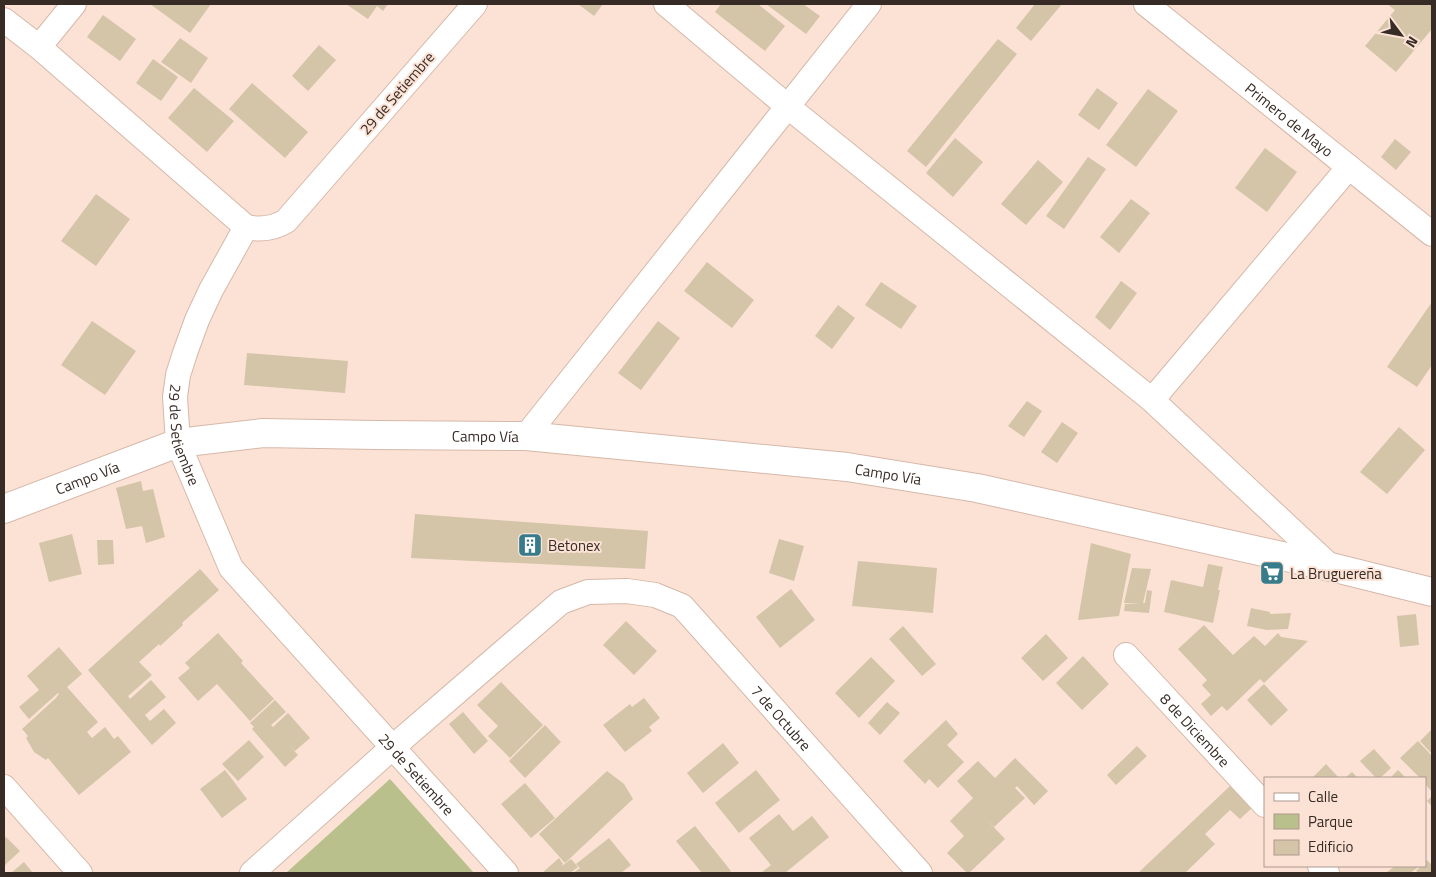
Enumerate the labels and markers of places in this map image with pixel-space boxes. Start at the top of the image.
building icon: Betonex [517,532,543,558]
place label: Betonex [548,534,601,557]
supermarket icon: La Bruguereña [1259,560,1285,586]
place label: La Bruguereña [1290,562,1382,585]

